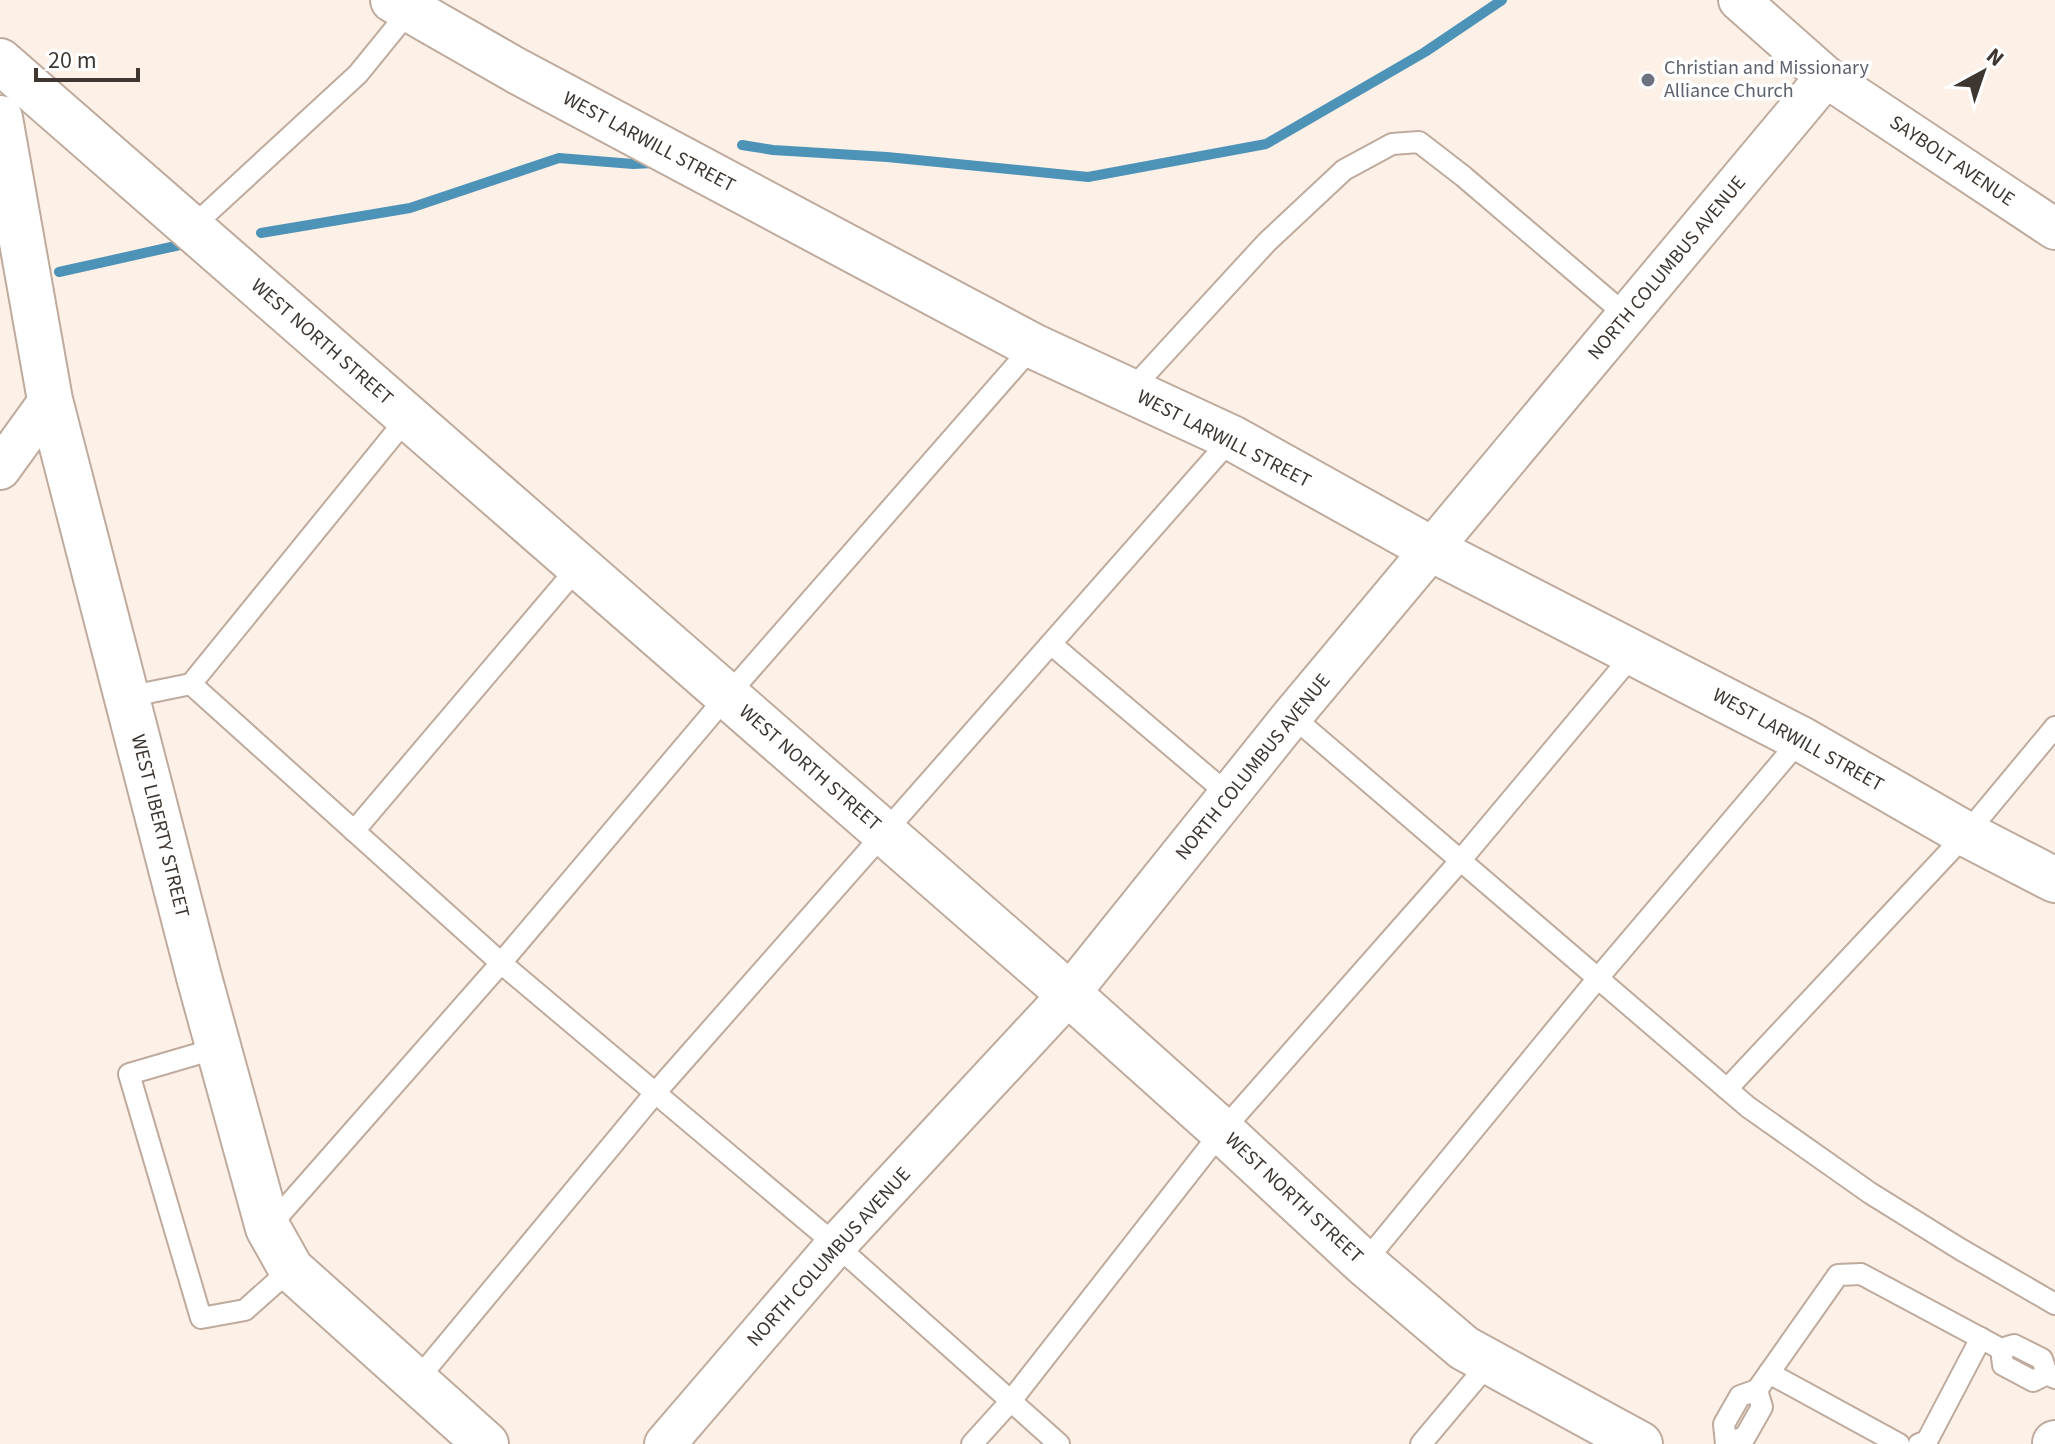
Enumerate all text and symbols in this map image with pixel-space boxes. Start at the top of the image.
scale bar [36,32,138,82]
north arrow [1943,32,2023,112]
text: N [1979,40,2011,74]
text: 20 m [48,43,97,78]
place label: Christian and Missionary Alliance Church [1664,54,1869,105]
marker: Christian and Missionary Alliance Church [1639,71,1657,89]
street label: WEST LARWILL STREET [558,85,741,200]
street label: SAYBOLT AVENUE [1884,109,2020,213]
street label: NORTH COLUMBUS AVENUE [1581,170,1753,366]
street label: WEST NORTH STREET [245,272,400,412]
street label: WEST LARWILL STREET [1132,383,1316,495]
street label: NORTH COLUMBUS AVENUE [1169,668,1337,866]
street label: WEST LARWILL STREET [1707,681,1889,799]
street label: WEST NORTH STREET [733,698,888,838]
street label: WEST LIBERTY STREET [124,732,196,921]
street label: WEST NORTH STREET [1218,1126,1370,1270]
street label: NORTH COLUMBUS AVENUE [741,1161,917,1353]

